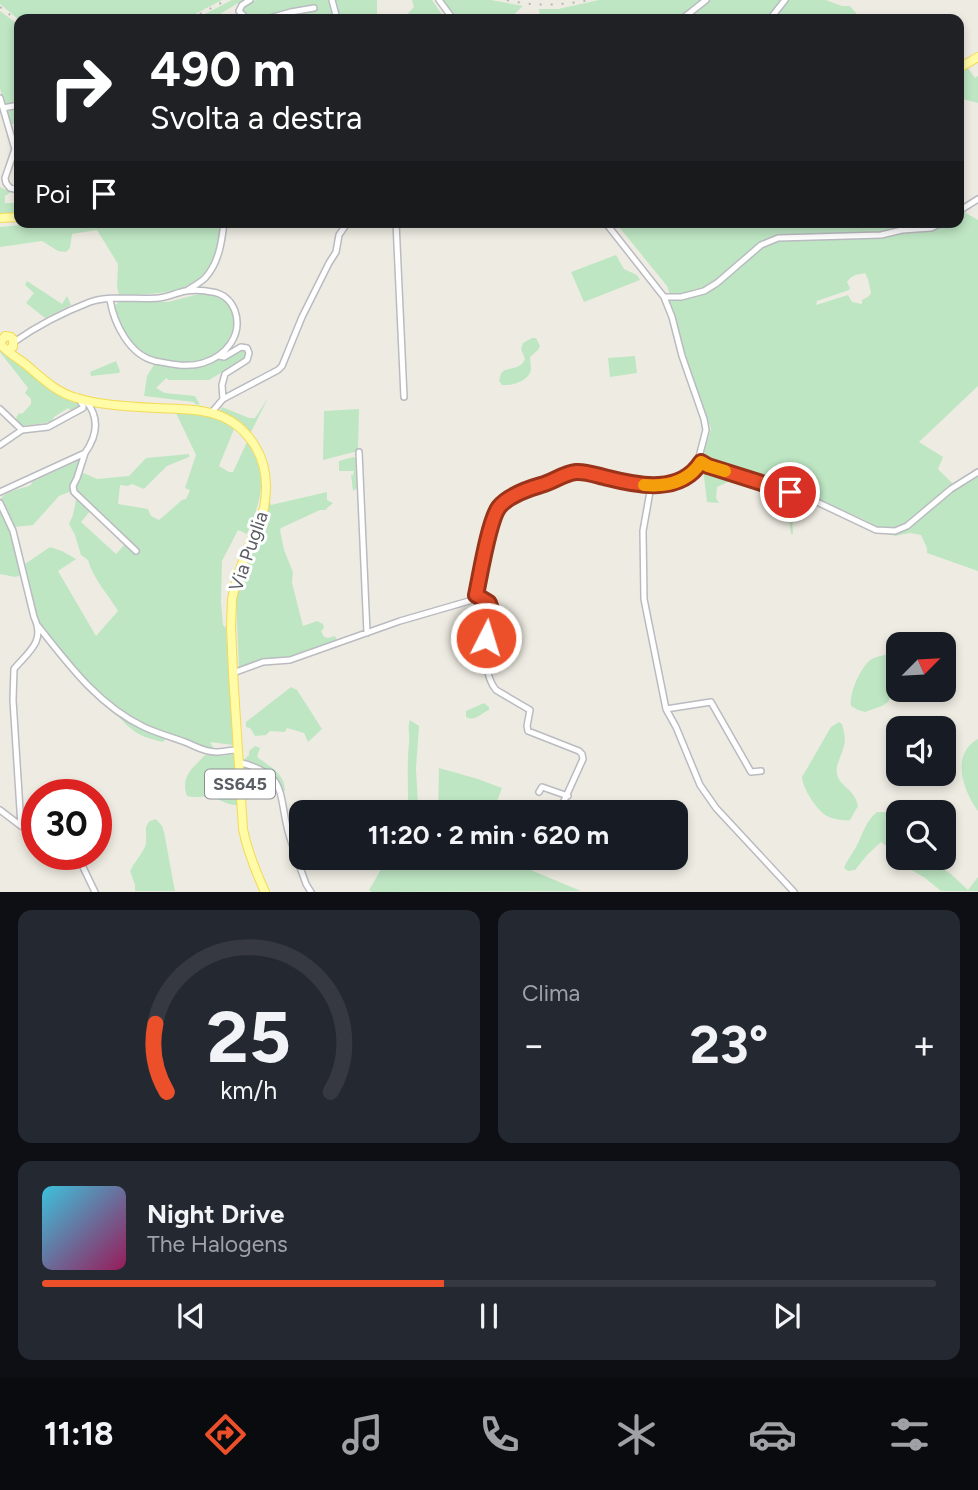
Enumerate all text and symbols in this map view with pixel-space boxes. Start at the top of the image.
text: 490 m [150,39,296,98]
icon: right [35,42,126,133]
text: Svolta a destra [150,99,362,137]
icon: arrive [85,175,123,213]
text: Poi [35,178,71,210]
pin [760,462,820,522]
icon: arrive [771,473,809,511]
street label: Via Puglia [224,508,273,594]
position arrow [449,601,523,675]
north arrow [886,632,956,702]
map controls [886,632,956,870]
button: sound [886,716,956,786]
road number: SS645 [205,770,275,798]
speed limit sign: 30 [21,779,112,870]
button: search [886,800,956,870]
text: 11:20 · 2 min · 620 m [368,819,609,851]
text: Clima [522,979,580,1007]
text: 25 [207,994,291,1081]
text: 23° [690,1014,768,1076]
text: − [522,1022,546,1068]
text: + [912,1022,936,1068]
text: km/h [220,1075,278,1105]
text: Night Drive [147,1198,284,1230]
text: The Halogens [147,1230,288,1258]
icon: previous [172,1297,210,1335]
icon: pause [470,1297,508,1335]
icon: next [768,1297,806,1335]
icon: directions [201,1410,250,1459]
icon: music [338,1410,387,1459]
icon: phone [475,1410,524,1459]
icon: climate [612,1410,661,1459]
icon: car [748,1410,797,1459]
icon: filters [885,1410,934,1459]
text: 11:18 [44,1415,114,1453]

